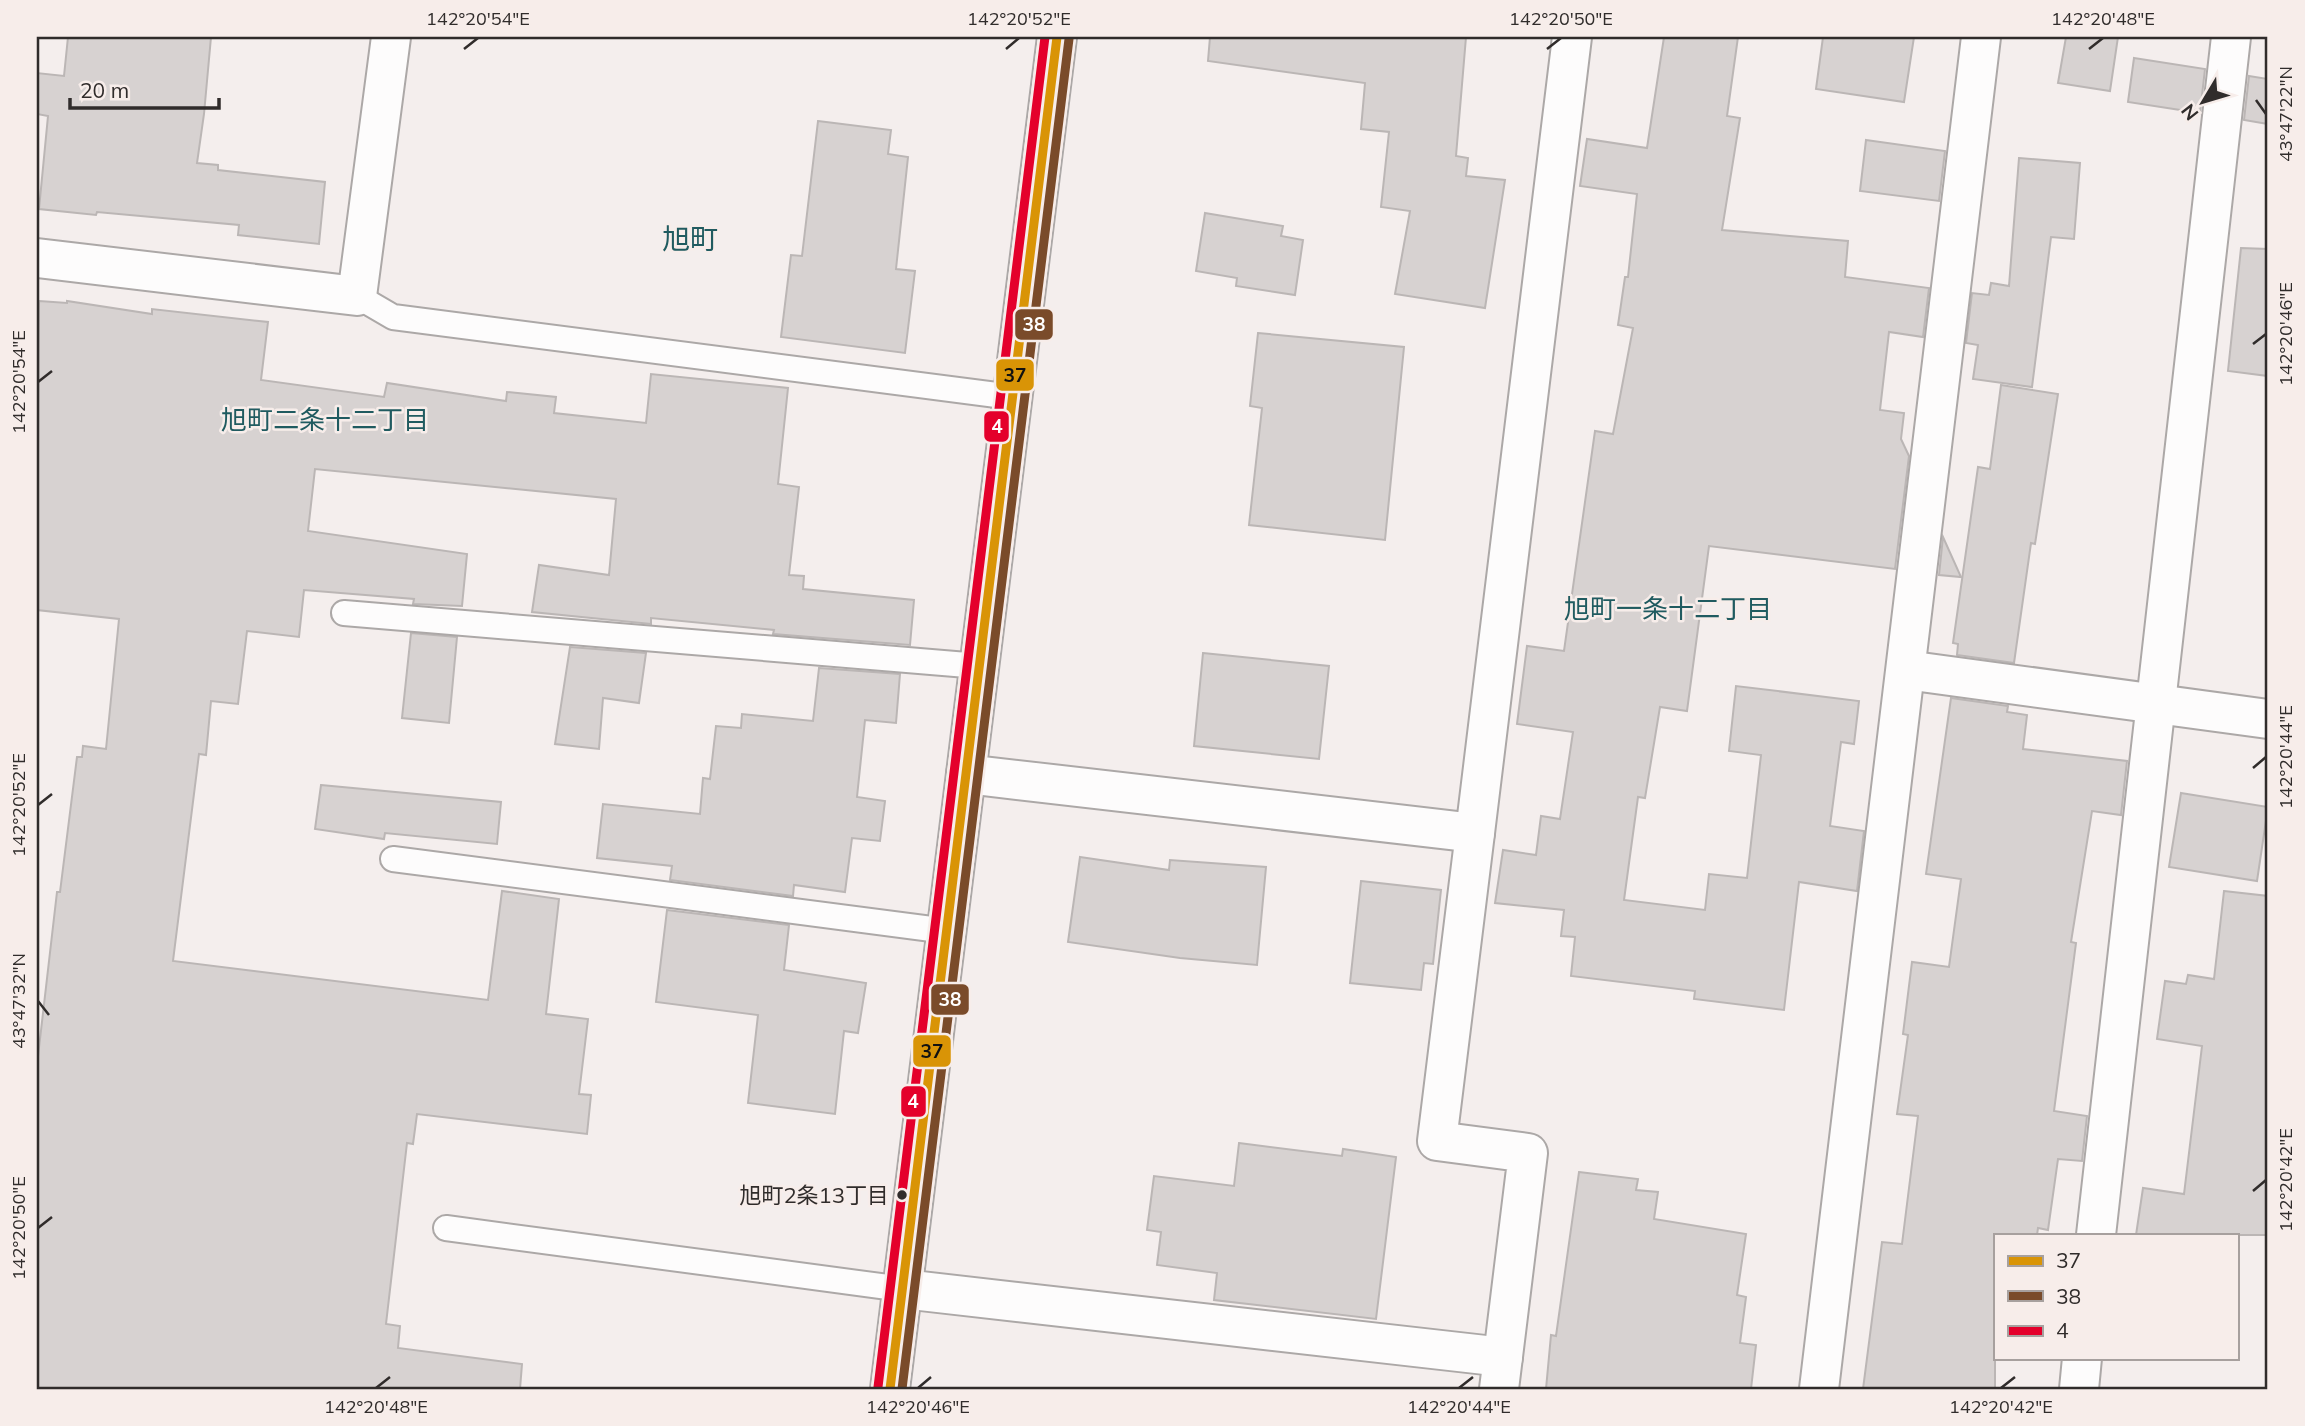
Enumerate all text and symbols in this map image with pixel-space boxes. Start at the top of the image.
text: 142°20'54"E [426,7,530,30]
text: 142°20'52"E [967,7,1071,30]
text: 142°20'50"E [1509,7,1613,30]
text: 142°20'48"E [2051,7,2155,30]
scale bar [70,66,219,110]
north arrow [2168,66,2238,136]
text: 43°47'22"N [2274,66,2297,162]
text: 20 m [80,77,129,103]
text: N [2176,99,2203,126]
district label: 旭町 [662,221,718,256]
text: 142°20'46"E [2274,282,2297,386]
line badge: 38 [1014,308,1054,341]
text: 38 [1023,312,1045,336]
text: 142°20'54"E [7,330,30,434]
line badge: 37 [995,358,1035,392]
text: 37 [1004,363,1026,387]
district label: 旭町二条十二丁目 [221,403,429,436]
line badge: 4 [983,410,1010,443]
text: 4 [991,414,1003,438]
district label: 旭町一条十二丁目 [1564,592,1772,625]
text: 142°20'44"E [2274,705,2297,809]
text: 142°20'52"E [7,753,30,857]
text: 43°47'32"N [7,953,30,1049]
line badge: 38 [930,983,970,1016]
text: 38 [939,987,961,1011]
line badge: 37 [912,1034,952,1068]
text: 37 [921,1039,943,1063]
line badge: 4 [900,1085,927,1118]
text: 4 [907,1089,919,1113]
text: 142°20'42"E [2274,1128,2297,1232]
text: 142°20'50"E [7,1176,30,1280]
place label: 旭町2条13丁目 [739,1181,889,1209]
marker: 旭町2条13丁目 [895,1188,909,1202]
legend [1994,1234,2238,1360]
text: 37 [2056,1247,2081,1273]
text: 38 [2056,1283,2081,1309]
text: 4 [2056,1317,2069,1343]
text: 142°20'48"E [324,1395,428,1418]
text: 142°20'46"E [866,1395,970,1418]
text: 142°20'44"E [1407,1395,1511,1418]
text: 142°20'42"E [1949,1395,2053,1418]

